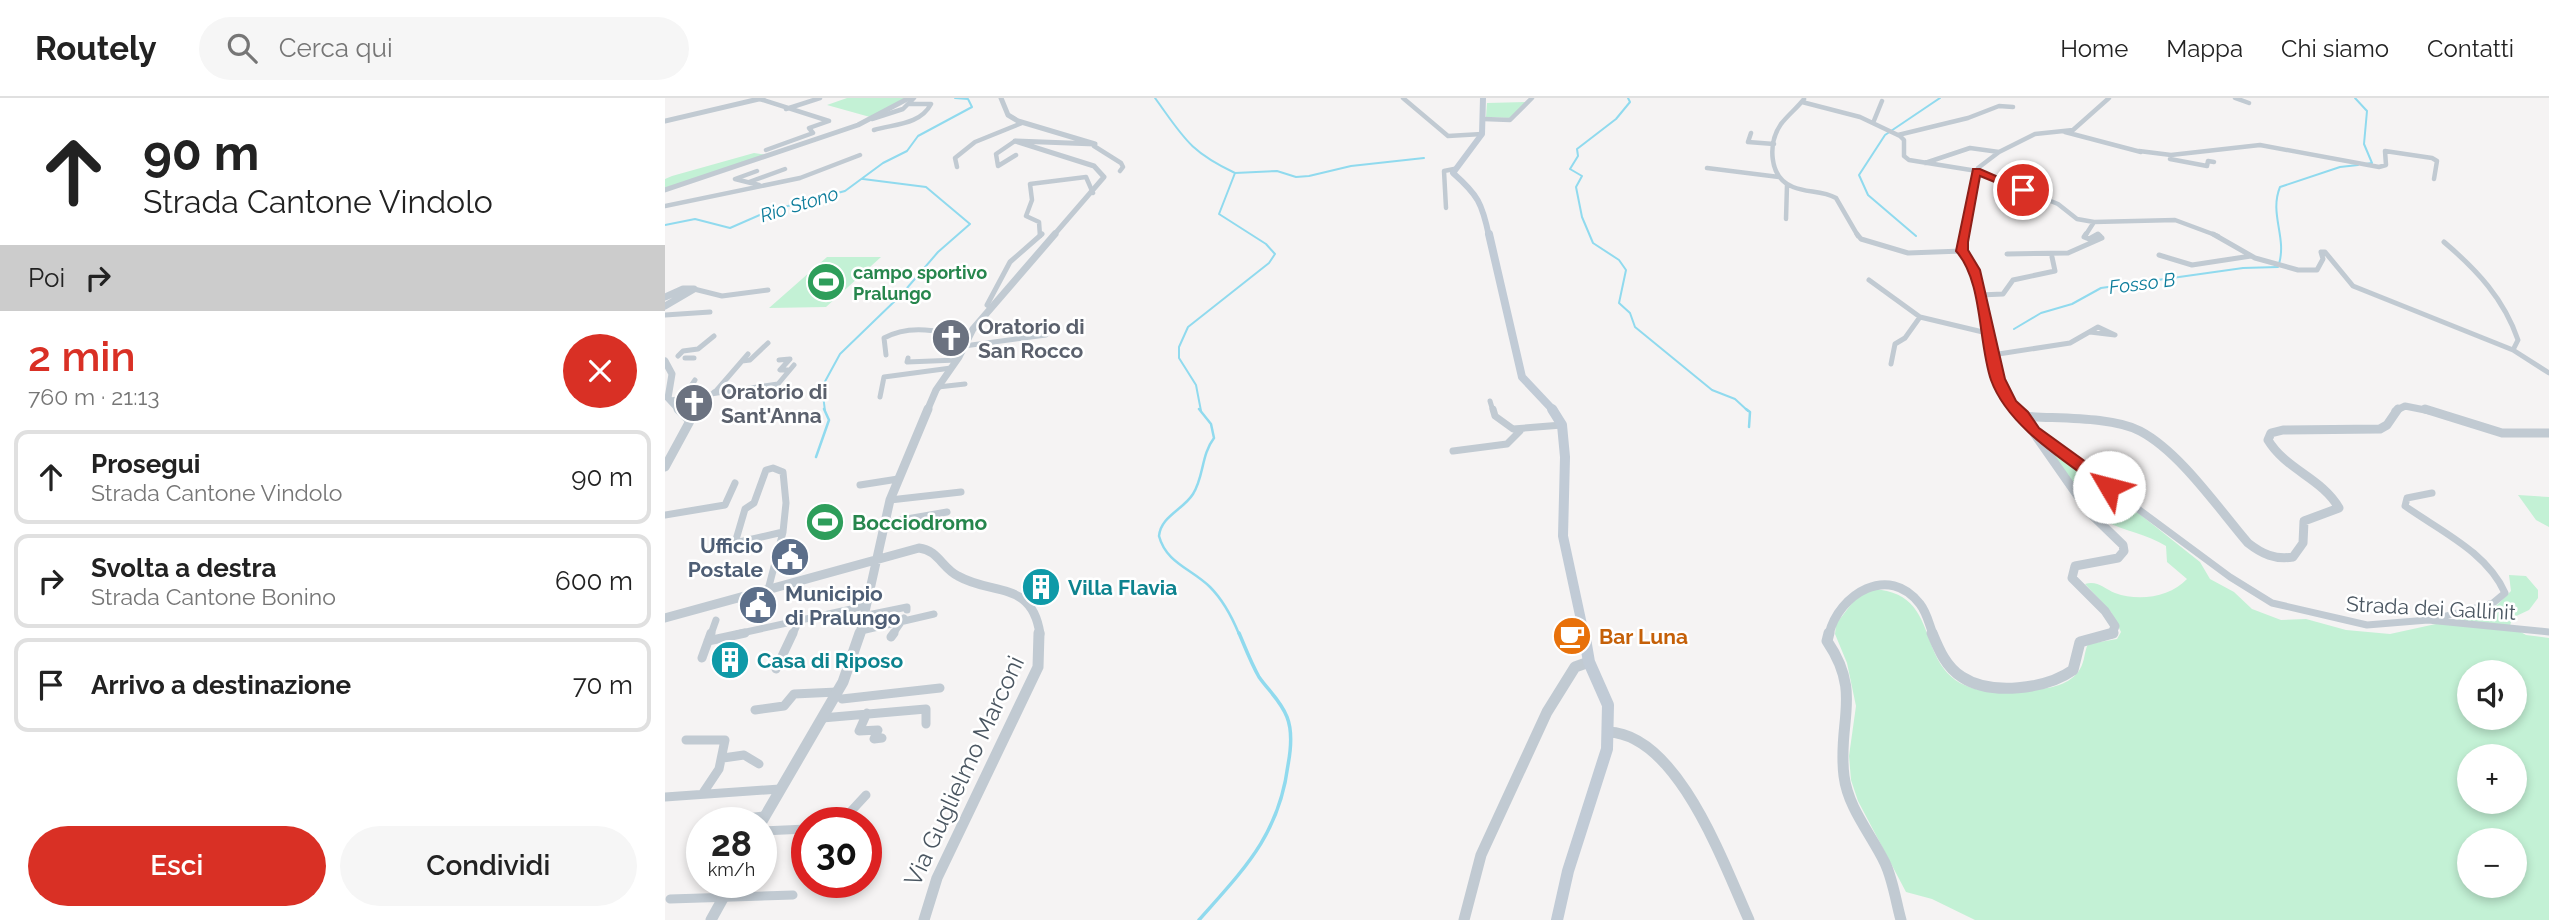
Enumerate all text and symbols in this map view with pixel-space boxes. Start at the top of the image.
search box [199,17,689,80]
text: Routely [35,29,157,68]
icon: search [223,29,261,67]
text: Cerca qui [279,33,393,63]
text: Home [2060,34,2128,63]
text: Mappa [2166,34,2243,63]
text: Chi siamo [2281,34,2389,63]
text: Contatti [2427,34,2514,63]
text: 90 m [143,124,259,181]
icon: ahead [28,126,119,217]
pin [1993,160,2053,220]
icon: arrive [2004,171,2042,209]
water label: Rio Stono [757,182,841,226]
text: Strada Cantone Vindolo [143,183,493,220]
icon: right [79,259,117,297]
sports icon: campo sportivo Pralungo [805,261,847,303]
place label: campo sportivo Pralungo [853,262,987,304]
text: Poi [28,263,65,293]
water label: Fosso B [2108,268,2176,298]
place label: Oratorio di San Rocco [978,314,1085,363]
church icon: Oratorio di San Rocco [930,317,972,359]
text: 2 min [28,332,136,381]
button: close [563,334,637,408]
place label: Oratorio di Sant'Anna [721,379,828,428]
church icon: Oratorio di Sant'Anna [673,382,715,424]
text: 760 m · 21:13 [28,383,160,410]
text: Prosegui [91,449,200,479]
position arrow [2072,450,2146,524]
icon: ahead [32,458,70,496]
text: 90 m [571,462,633,492]
text: Strada Cantone Vindolo [91,479,343,506]
sports icon: Bocciodromo [804,501,846,543]
place label: Bocciodromo [852,510,987,535]
place label: Ufficio Postale [688,533,763,582]
public building icon: Ufficio Postale [769,536,811,578]
text: Svolta a destra [91,553,277,583]
icon: right [32,562,70,600]
text: 600 m [555,566,633,596]
building icon: Villa Flavia [1020,566,1062,608]
place label: Villa Flavia [1068,575,1177,600]
place label: Municipio di Pralungo [785,581,901,630]
text: Strada Cantone Bonino [91,583,336,610]
public building icon: Municipio di Pralungo [737,584,779,626]
street label: Strada dei Gallinit [2346,591,2516,625]
cafe icon: Bar Luna [1551,615,1593,657]
place label: Bar Luna [1599,624,1688,649]
building icon: Casa di Riposo [709,639,751,681]
place label: Casa di Riposo [757,648,903,673]
street label: Via Guglielmo Marconi [898,651,1030,891]
map controls [2457,660,2527,898]
button: sound [2457,660,2527,730]
icon: arrive [32,666,70,704]
text: Arrivo a destinazione [91,670,351,700]
text: 70 m [573,670,633,700]
button: + [2457,744,2527,814]
speed limit sign: 30 [791,807,882,898]
text: 28 [711,823,752,864]
button: Esci [28,826,326,906]
button: Condividi [340,826,637,906]
button: − [2457,828,2527,898]
text: km/h [708,859,755,880]

